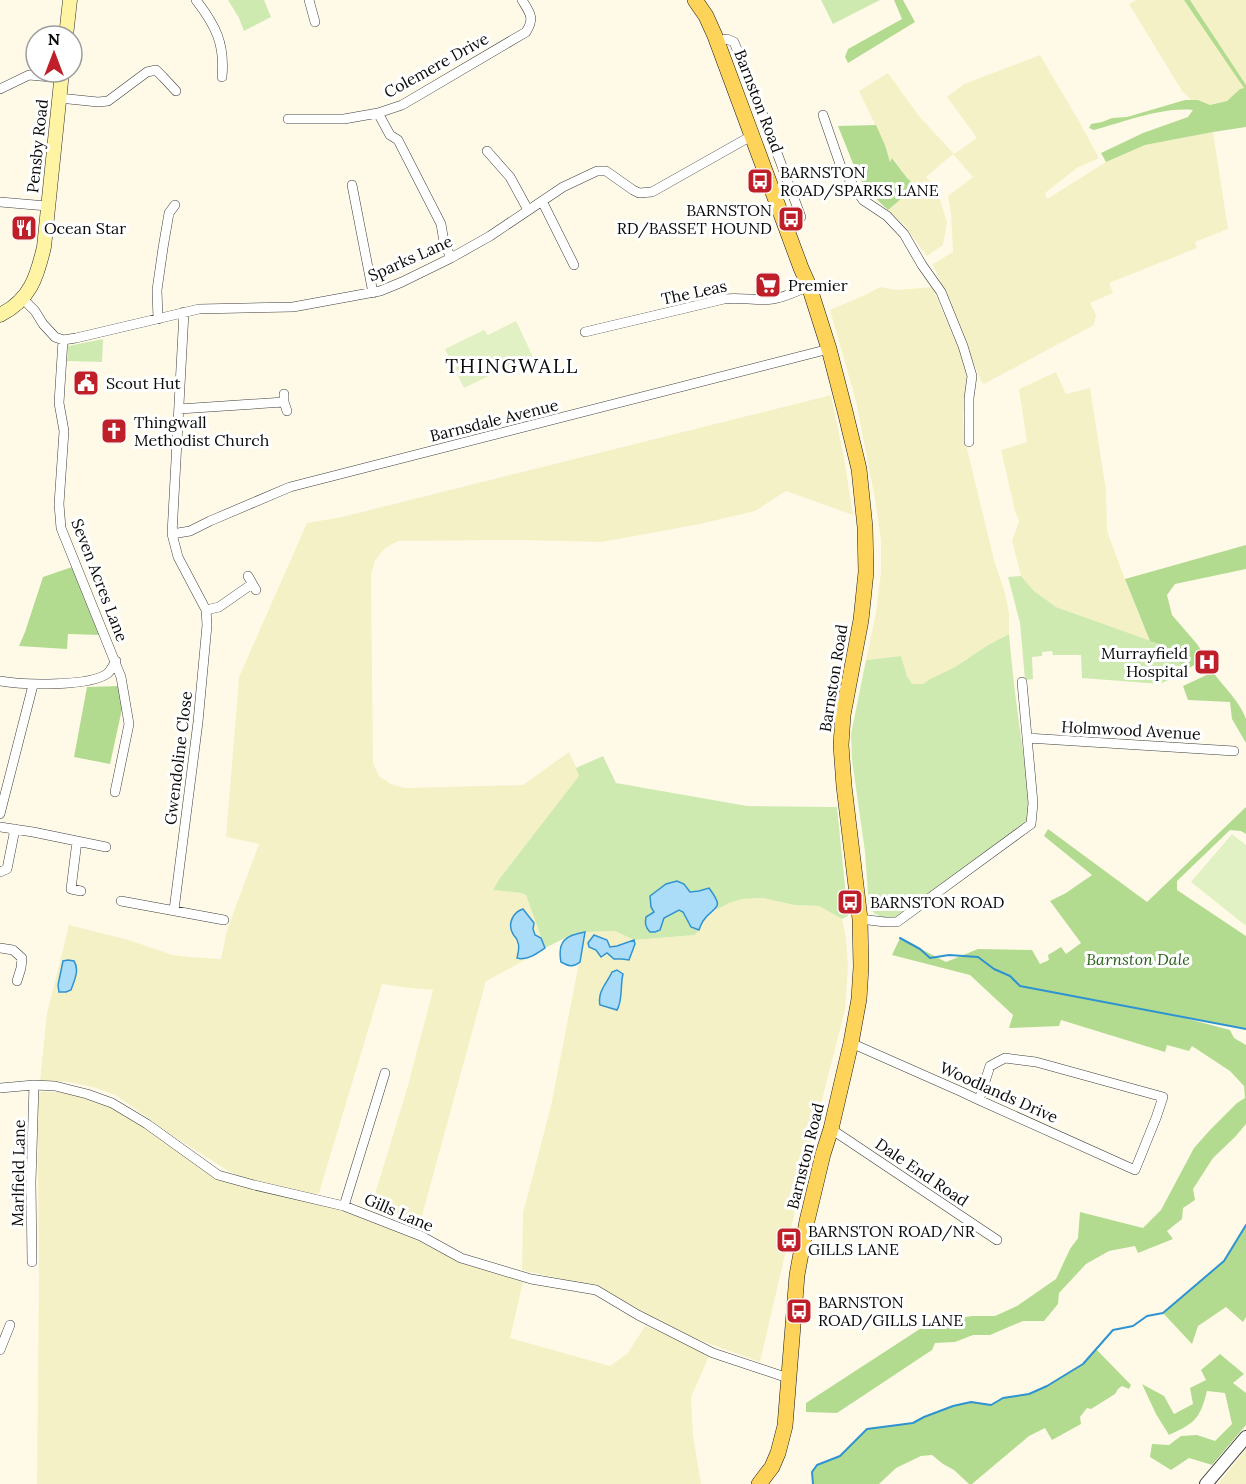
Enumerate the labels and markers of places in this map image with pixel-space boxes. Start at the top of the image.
place label: BARNSTON ROAD/SPARKS LANE [780,162,939,201]
bus stop icon: BARNSTON ROAD/SPARKS LANE [745,166,775,196]
place label: BARNSTON RD/BASSET HOUND [617,200,772,239]
bus stop icon: BARNSTON RD/BASSET HOUND [776,204,806,234]
restaurant icon: Ocean Star [9,213,39,243]
place label: Ocean Star [44,218,126,238]
supermarket icon: Premier [753,270,783,300]
place label: Premier [788,275,848,295]
public building icon: Scout Hut [71,368,101,398]
place label: Scout Hut [106,373,182,393]
place label: Thingwall Methodist Church [134,412,270,450]
church icon: Thingwall Methodist Church [99,416,129,446]
place label: Murrayfield Hospital [1101,643,1188,681]
hospital icon: Murrayfield Hospital [1192,647,1222,677]
bus stop icon: BARNSTON ROAD [835,887,865,917]
place label: BARNSTON ROAD [870,892,1005,912]
place label: BARNSTON ROAD/NR GILLS LANE [808,1221,976,1259]
bus stop icon: BARNSTON ROAD/NR GILLS LANE [774,1225,804,1255]
place label: BARNSTON ROAD/GILLS LANE [818,1292,963,1331]
bus stop icon: BARNSTON ROAD/GILLS LANE [784,1296,814,1326]

